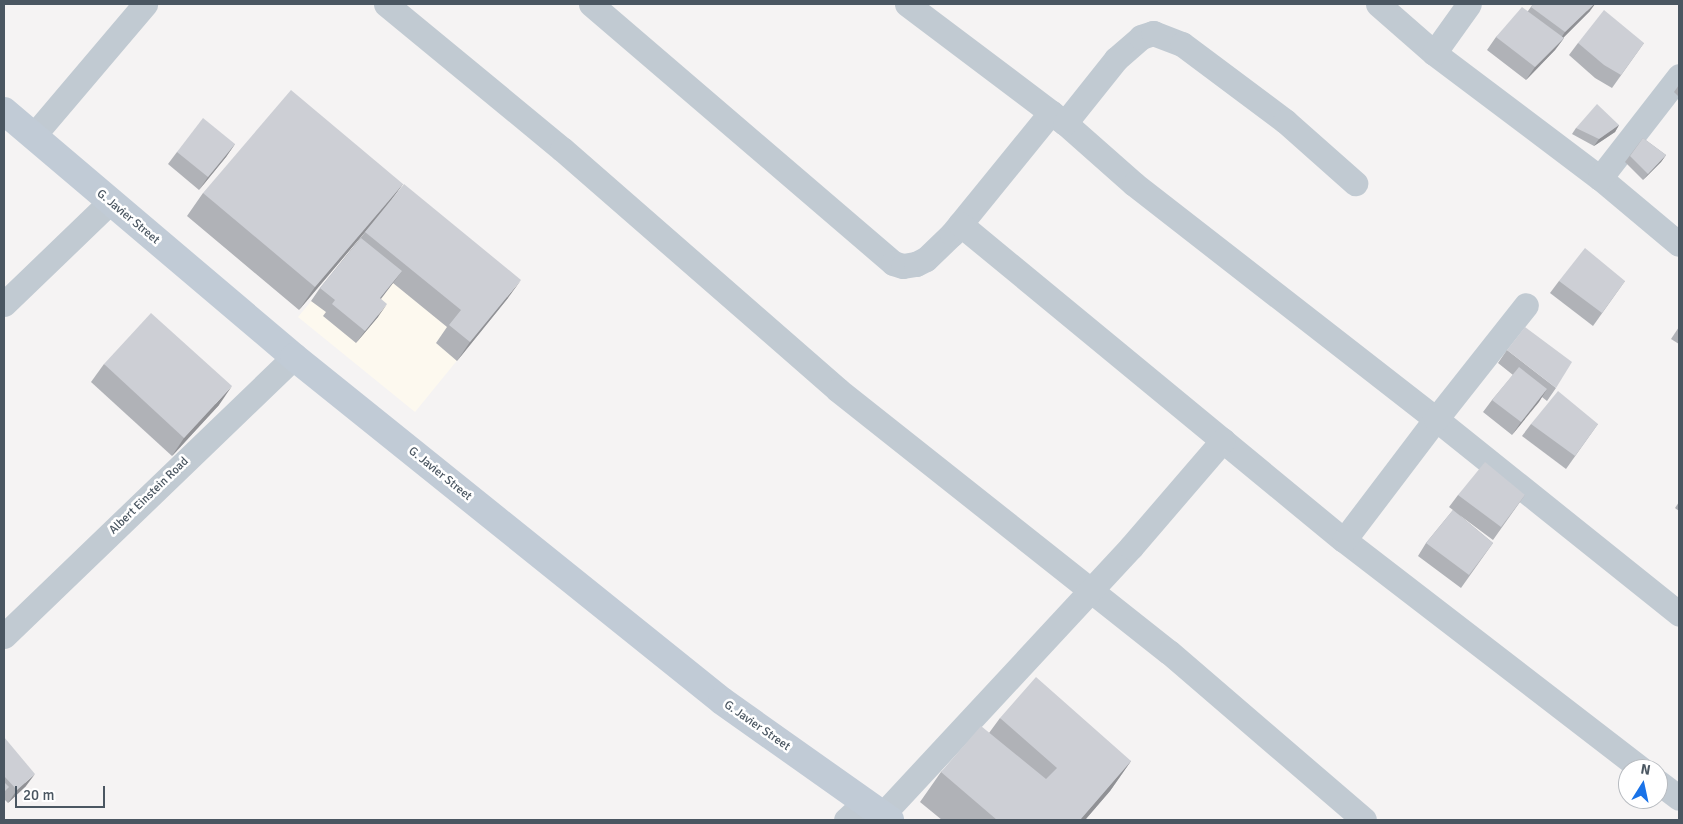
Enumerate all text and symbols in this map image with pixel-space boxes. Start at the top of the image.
street label: G. Javier Street [94,187,162,247]
street label: G. Javier Street [405,444,475,504]
street label: Albert Einstein Road [106,454,192,538]
street label: G. Javier Street [721,698,793,754]
north arrow [1618,759,1668,809]
text: N [1639,761,1652,779]
scale bar [18,776,108,808]
text: 20 m [23,786,54,804]

